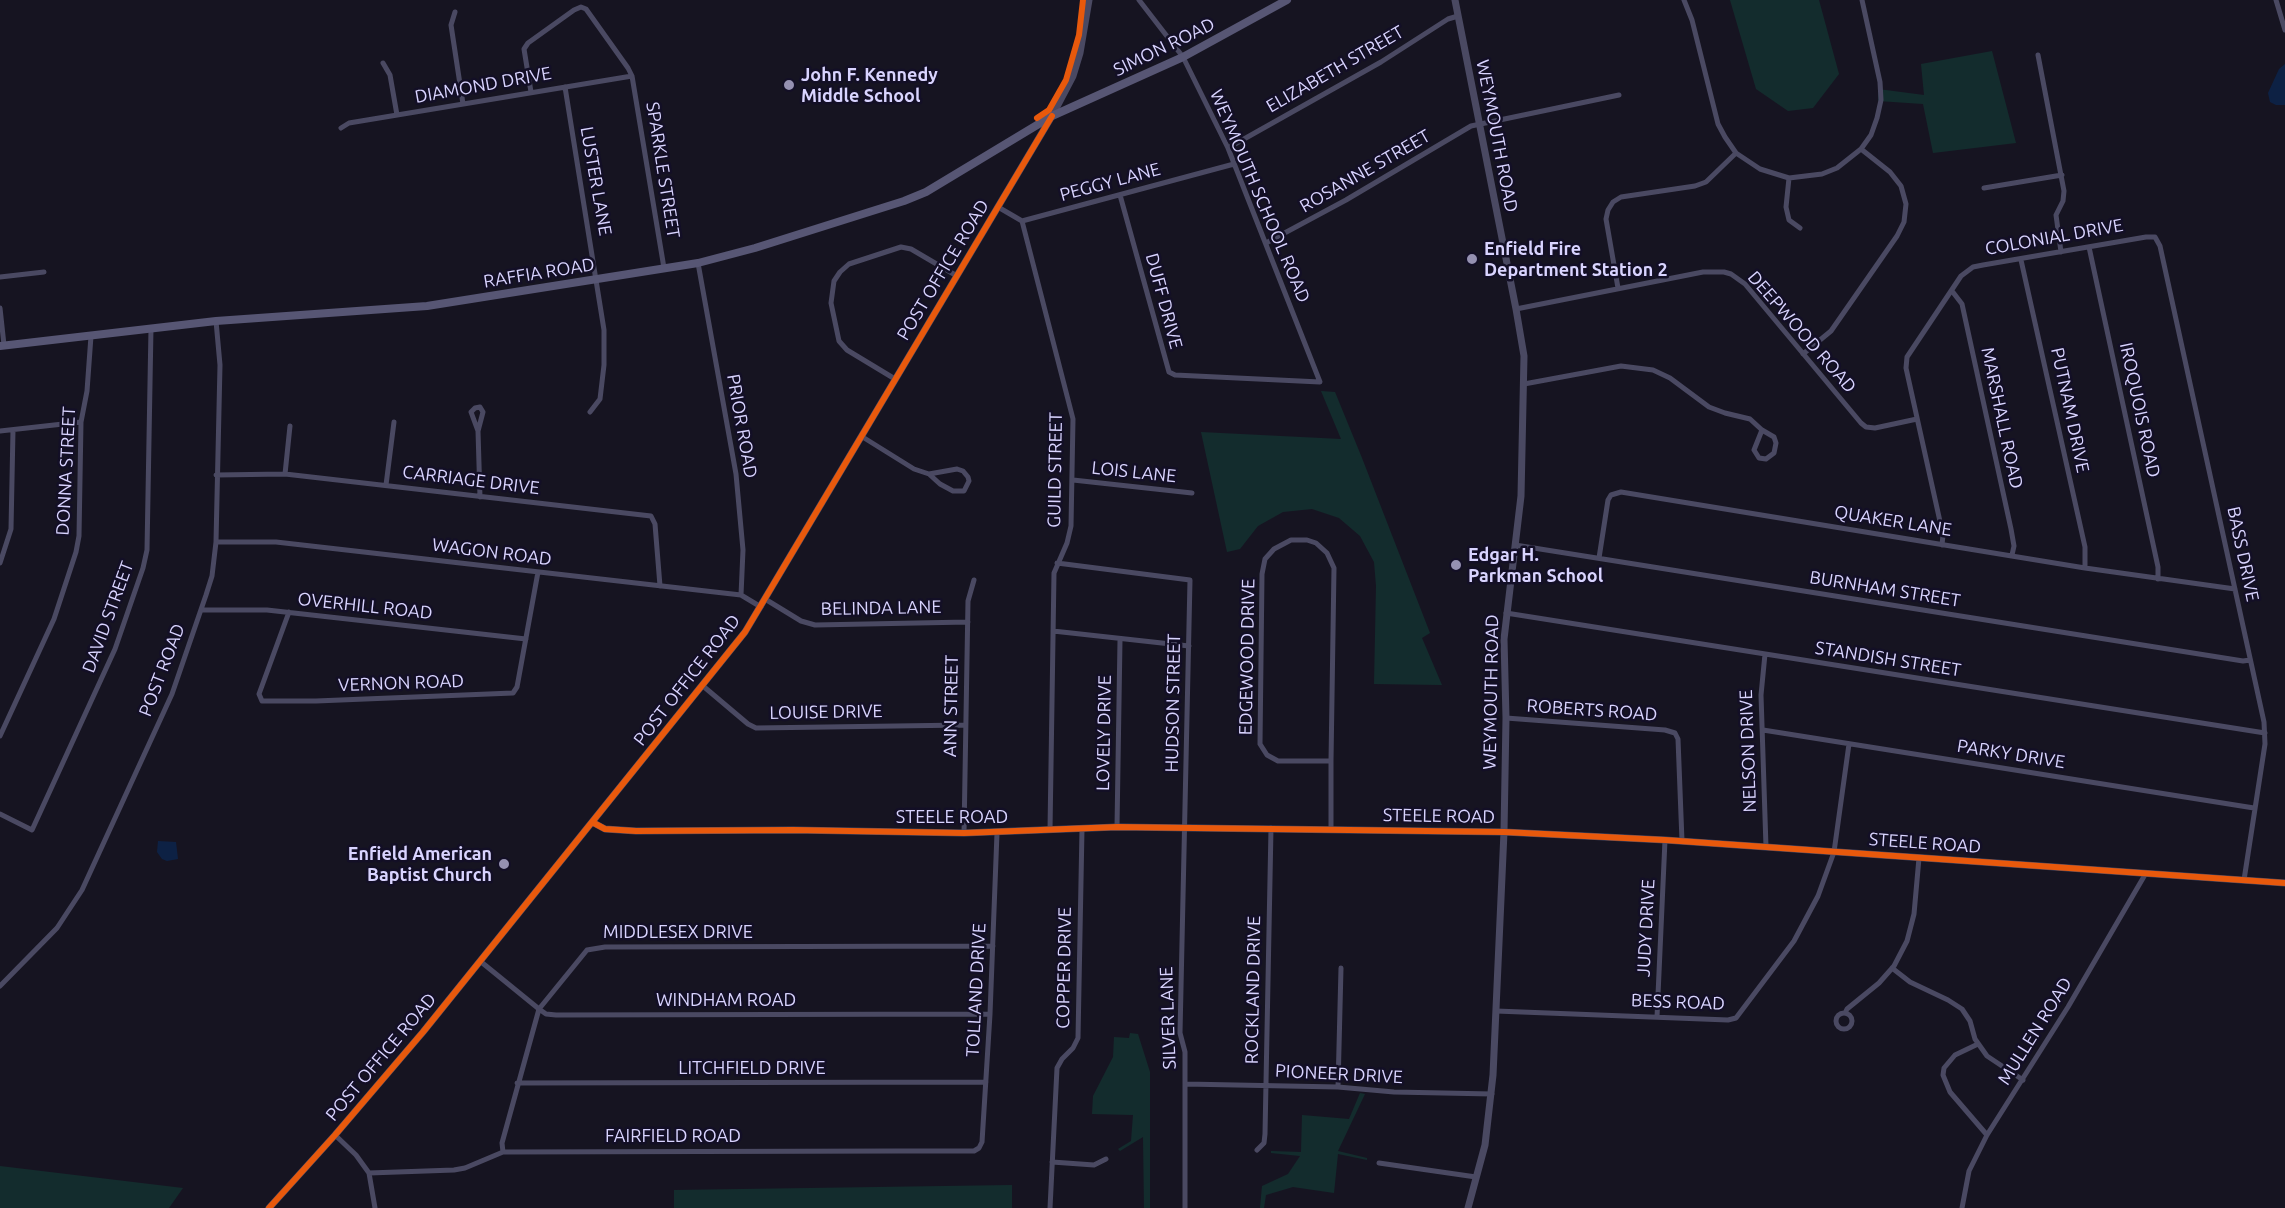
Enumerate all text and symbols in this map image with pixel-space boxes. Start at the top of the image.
street label: SIMON ROAD [1110,13,1218,81]
street label: ELIZABETH STREET [1262,21,1408,117]
street label: WEYMOUTH ROAD [1472,58,1522,214]
street label: DIAMOND DRIVE [413,62,553,108]
place label: John F. Kennedy Middle School [801,64,938,106]
marker: John F. Kennedy Middle School [782,78,796,92]
street label: WEYMOUTH SCHOOL ROAD [1205,86,1315,306]
street label: SPARKLE STREET [642,100,684,240]
street label: LUSTER LANE [576,125,616,237]
street label: ROSANNE STREET [1296,125,1434,217]
street label: PEGGY LANE [1057,158,1163,206]
street label: POST OFFICE ROAD [892,196,994,344]
street label: COLONIAL DRIVE [1983,214,2125,260]
place label: Enfield Fire Department Station 2 [1484,238,1668,280]
street label: DUFF DRIVE [1141,251,1187,351]
marker: Enfield Fire Department Station 2 [1465,252,1479,266]
street label: RAFFIA ROAD [482,254,596,292]
street label: DEEPWOOD ROAD [1743,267,1861,397]
street label: IROQUOIS ROAD [2115,340,2165,480]
street label: MARSHALL ROAD [1976,345,2028,491]
street label: PUTNAM DRIVE [2046,345,2094,475]
street label: PRIOR ROAD [722,372,762,480]
street label: DONNA STREET [52,406,80,536]
street label: GUILD STREET [1043,412,1067,528]
street label: LOIS LANE [1091,457,1177,487]
street label: CARRIAGE DRIVE [401,461,541,499]
street label: QUAKER LANE [1833,501,1953,541]
street label: BASS DRIVE [2222,505,2264,603]
street label: WAGON ROAD [431,534,553,570]
place label: Edgar H. Parkman School [1468,544,1603,586]
street label: DAVID STREET [78,558,138,676]
marker: Edgar H. Parkman School [1449,558,1463,572]
street label: BURNHAM STREET [1808,566,1962,612]
street label: EDGEWOOD DRIVE [1235,579,1259,735]
street label: OVERHILL ROAD [296,588,434,624]
street label: BELINDA LANE [820,596,942,620]
street label: POST OFFICE ROAD [629,610,745,750]
street label: WEYMOUTH ROAD [1479,614,1503,770]
street label: POST ROAD [134,621,190,719]
street label: HUDSON STREET [1161,633,1185,773]
street label: STANDISH STREET [1814,637,1962,681]
street label: ANN STREET [939,655,963,757]
street label: VERNON ROAD [338,670,464,696]
street label: LOVELY DRIVE [1092,675,1116,791]
street label: NELSON DRIVE [1735,689,1761,813]
street label: ROBERTS ROAD [1526,695,1658,725]
street label: LOUISE DRIVE [769,700,883,724]
street label: PARKY DRIVE [1956,735,2066,773]
street label: STEELE ROAD [1383,804,1495,828]
street label: STEELE ROAD [896,806,1008,828]
street label: STEELE ROAD [1868,828,1982,858]
place label: Enfield American Baptist Church [348,843,492,886]
marker: Enfield American Baptist Church [497,857,511,871]
street label: JUDY DRIVE [1633,879,1659,977]
street label: COPPER DRIVE [1052,907,1076,1029]
street label: ROCKLAND DRIVE [1241,916,1265,1064]
street label: MIDDLESEX DRIVE [603,921,753,943]
street label: TOLLAND DRIVE [962,923,990,1057]
street label: SILVER LANE [1155,966,1181,1070]
street label: MULLEN ROAD [1993,973,2077,1089]
street label: POST OFFICE ROAD [321,989,441,1125]
street label: WINDHAM ROAD [656,989,796,1011]
street label: BESS ROAD [1631,990,1725,1014]
street label: LITCHFIELD DRIVE [678,1057,826,1079]
street label: PIONEER DRIVE [1275,1060,1403,1088]
street label: FAIRFIELD ROAD [605,1125,741,1147]

